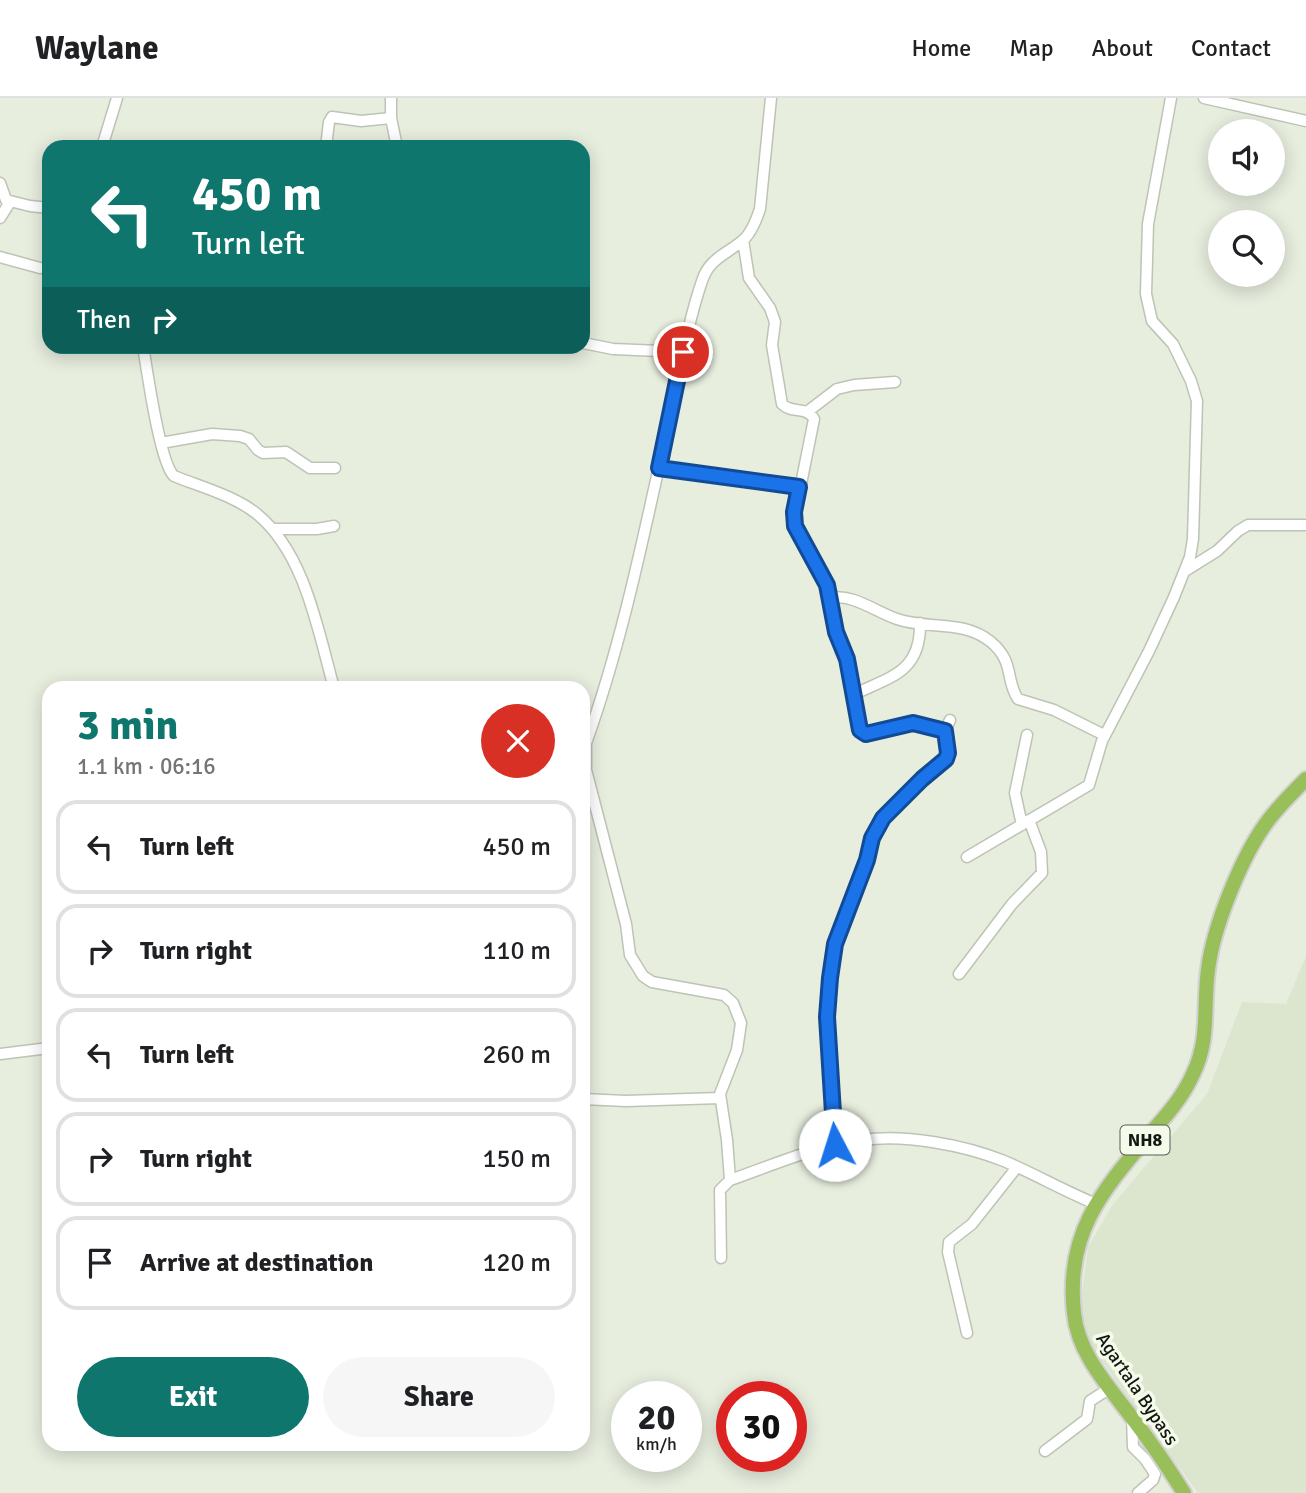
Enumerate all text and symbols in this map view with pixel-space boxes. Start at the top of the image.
text: Waylane [35,28,159,69]
text: Home [911,33,971,63]
text: Map [1009,33,1054,63]
text: About [1092,33,1153,63]
text: Contact [1191,33,1271,63]
map controls [1208,119,1285,287]
button: sound [1208,119,1285,196]
text: 450 m [192,164,322,224]
icon: left [77,168,168,259]
button: search [1208,210,1285,287]
text: Turn left [192,224,305,263]
icon: right [145,301,183,339]
text: Then [77,304,131,336]
pin [653,322,713,382]
icon: arrive [664,333,702,371]
text: 3 min [77,700,178,751]
button: close [481,704,555,778]
text: 1.1 km · 06:16 [77,752,216,781]
icon: left [81,828,119,866]
text: Turn left [140,831,234,863]
text: 450 m [482,831,551,863]
icon: right [81,932,119,970]
text: Turn right [140,935,252,967]
text: 110 m [482,935,551,967]
icon: left [81,1036,119,1074]
text: Turn left [140,1039,234,1071]
text: 260 m [482,1039,551,1071]
position arrow [798,1108,872,1182]
road number: NH8 [1120,1126,1170,1154]
icon: right [81,1140,119,1178]
text: Turn right [140,1143,252,1175]
text: 150 m [482,1143,551,1175]
icon: arrive [81,1244,119,1282]
text: Arrive at destination [140,1247,373,1279]
text: 120 m [482,1247,551,1279]
street label: Agartala Bypass [1091,1328,1183,1450]
button: Exit [77,1357,309,1437]
button: Share [323,1357,555,1437]
speed limit sign: 30 [716,1381,807,1472]
text: 20 [638,1396,675,1439]
text: km/h [636,1433,677,1455]

